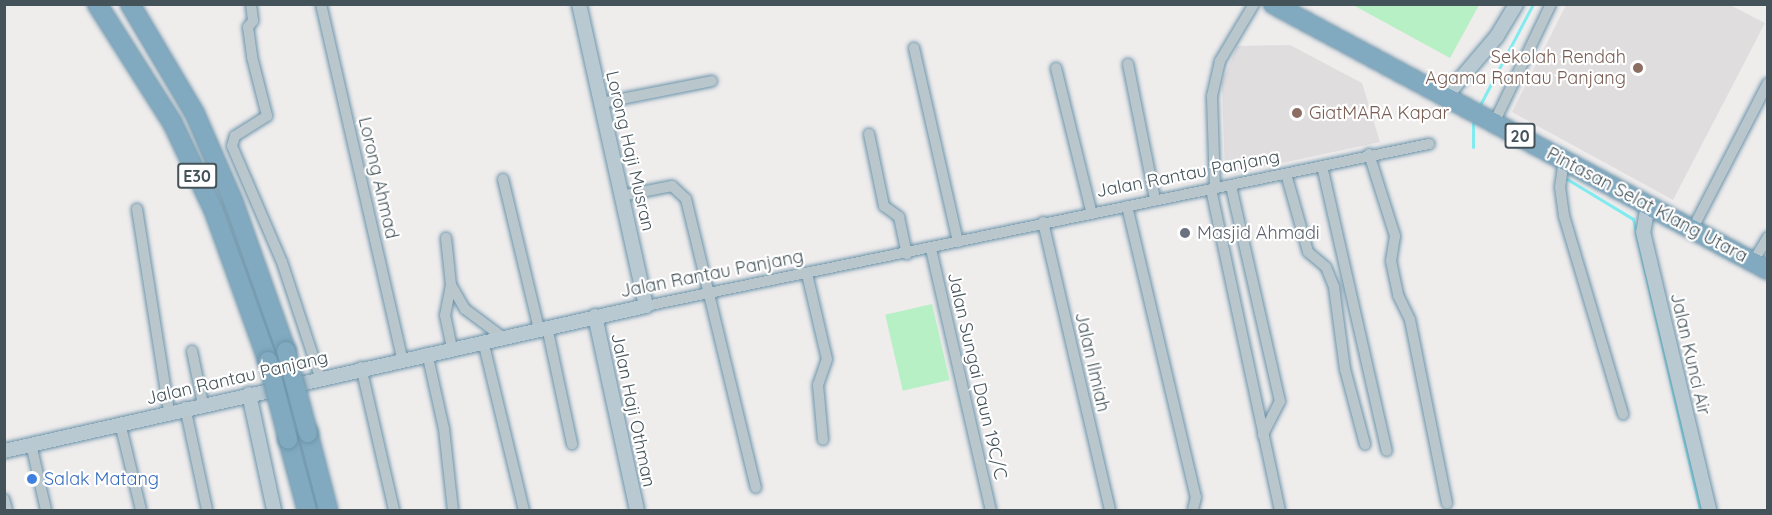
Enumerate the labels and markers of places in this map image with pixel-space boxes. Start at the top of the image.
place label: Sekolah Rendah Agama Rantau Panjang [1425,47,1626,90]
marker: Sekolah Rendah Agama Rantau Panjang [1631,61,1645,75]
place label: GiatMARA Kapar [1309,102,1449,124]
marker: GiatMARA Kapar [1290,106,1304,120]
place label: Masjid Ahmadi [1197,222,1320,244]
marker: Masjid Ahmadi [1178,226,1192,240]
place label: Salak Matang [44,468,159,490]
marker: Salak Matang [25,472,39,486]

